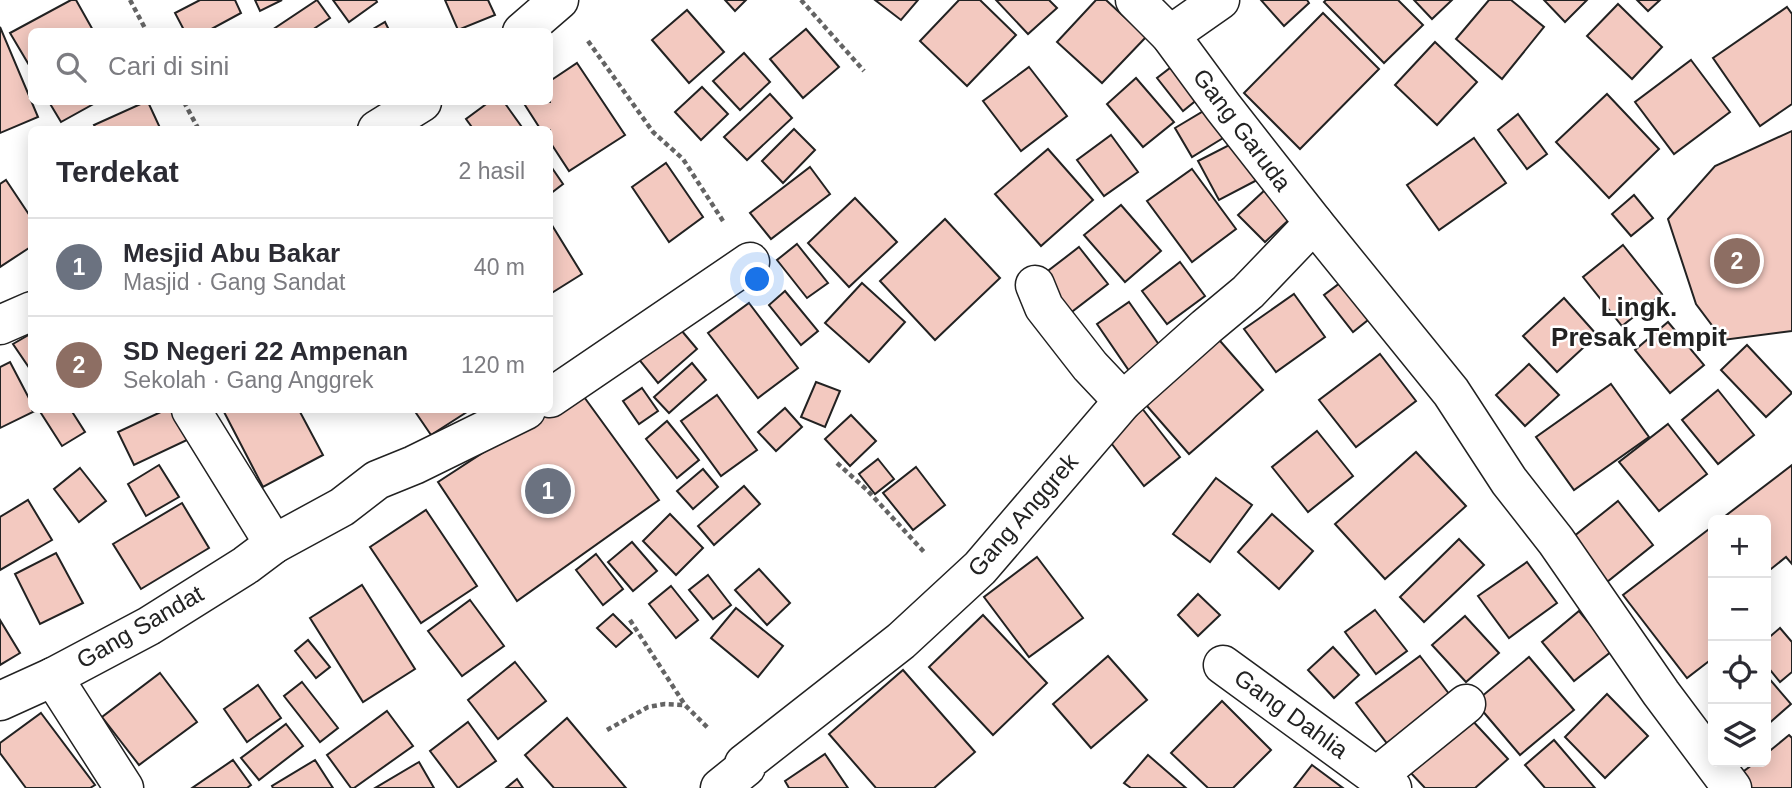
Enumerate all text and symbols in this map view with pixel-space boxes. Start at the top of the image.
search box [28,28,553,105]
icon: search [52,48,90,86]
text: Cari di sini [108,51,229,81]
street label: Gang Garuda [1188,63,1297,196]
text: Terdekat [56,155,179,188]
text: 2 hasil [459,158,525,184]
pin: 2 [1714,235,1760,287]
text: Mesjid Abu Bakar [123,238,340,268]
text: 1 [73,254,85,280]
text: 40 m [474,254,525,280]
your location [740,262,774,296]
text: Masjid · Gang Sandat [123,269,345,295]
district label: Lingk. Presak Tempit [1551,292,1727,352]
text: SD Negeri 22 Ampenan [123,336,408,366]
text: 2 [73,352,85,378]
text: 120 m [461,352,525,378]
text: Sekolah · Gang Anggrek [123,367,374,393]
street label: Gang Anggrek [962,447,1084,581]
pin: 1 [525,465,571,517]
map controls [1708,515,1771,767]
button: + [1708,515,1771,578]
button: − [1708,578,1771,641]
street label: Gang Sandat [72,579,208,674]
button: locate [1708,641,1771,704]
street label: Gang Dahlia [1229,663,1354,764]
button: layers [1708,704,1771,767]

